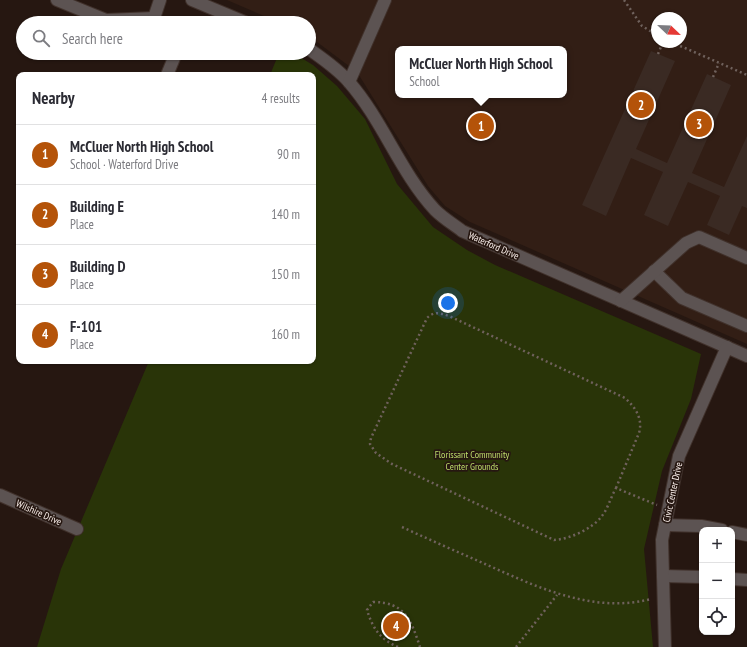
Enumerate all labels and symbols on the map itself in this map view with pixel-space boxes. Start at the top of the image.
north arrow [651,12,687,48]
pin: 2 [628,90,654,120]
pin: 3 [686,109,712,139]
pin: 1 [468,111,494,141]
street label: Waterford Drive [466,229,521,262]
your location [438,293,458,313]
park label: Florissant Community Center Grounds [435,448,510,473]
street label: Civic Center Drive [660,461,685,523]
street label: Wilshire Drive [14,497,64,528]
pin: 4 [383,611,409,641]

